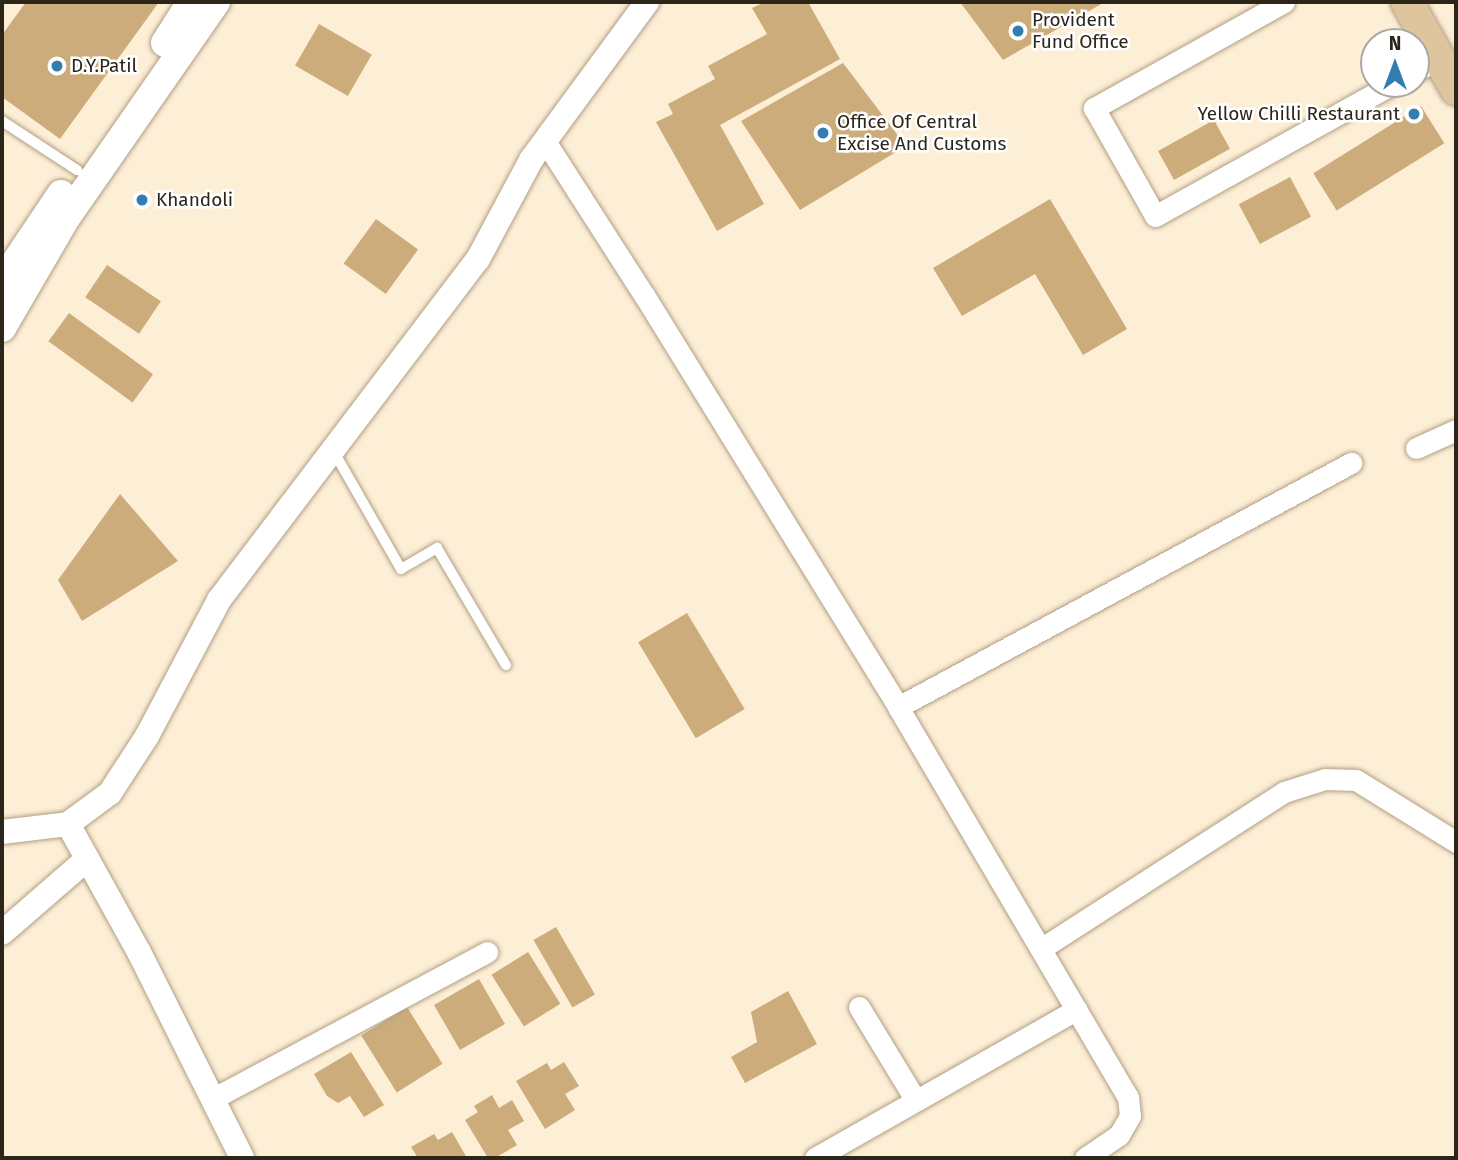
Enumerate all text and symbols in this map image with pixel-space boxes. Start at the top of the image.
place label: Provident Fund Office [1032,9,1129,53]
marker: Provident Fund Office [1010,23,1026,39]
north arrow [1360,28,1430,98]
text: N [1389,32,1401,55]
place label: D.Y.Patil [71,55,137,77]
marker: D.Y.Patil [49,58,65,74]
place label: Yellow Chilli Restaurant [1197,103,1400,125]
marker: Yellow Chilli Restaurant [1406,106,1422,122]
place label: Office Of Central Excise And Customs [837,111,1006,155]
marker: Office Of Central Excise And Customs [815,125,831,141]
place label: Khandoli [156,189,233,211]
marker: Khandoli [134,192,150,208]

